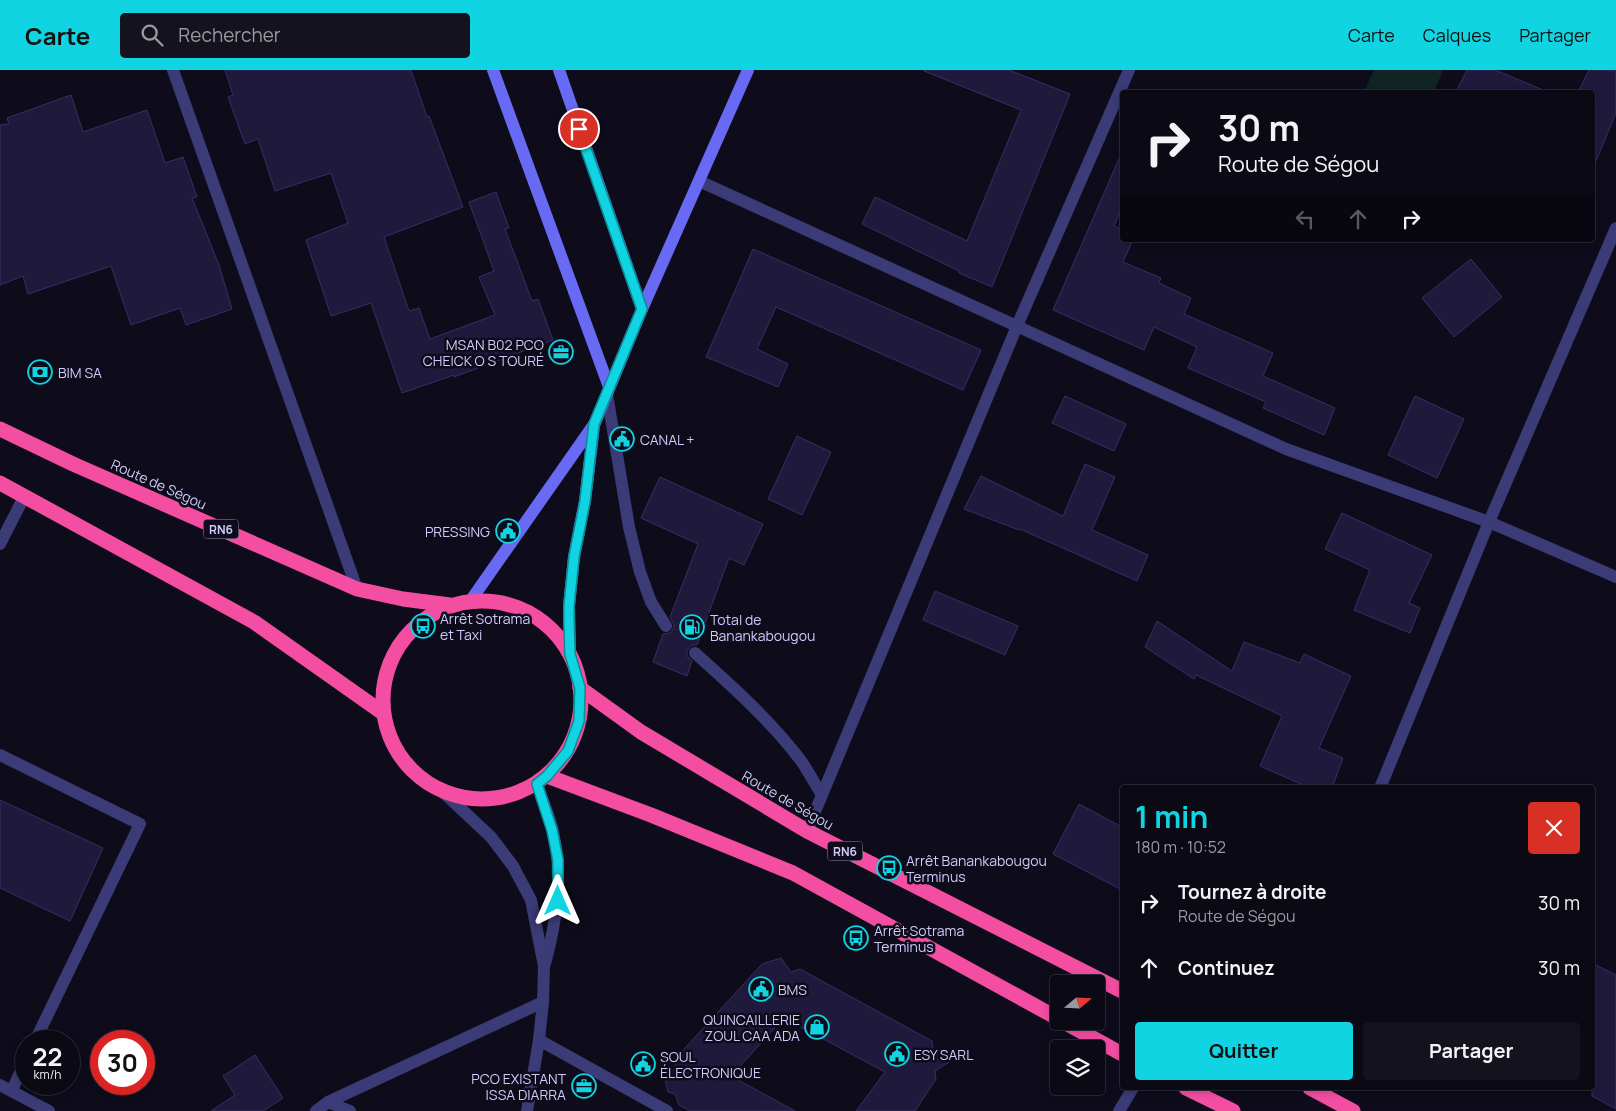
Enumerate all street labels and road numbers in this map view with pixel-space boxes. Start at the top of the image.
street label: Route de Ségou [108,454,210,514]
road number: RN6 [204,519,238,538]
street label: Route de Ségou [739,766,837,834]
road number: RN6 [828,841,862,860]

